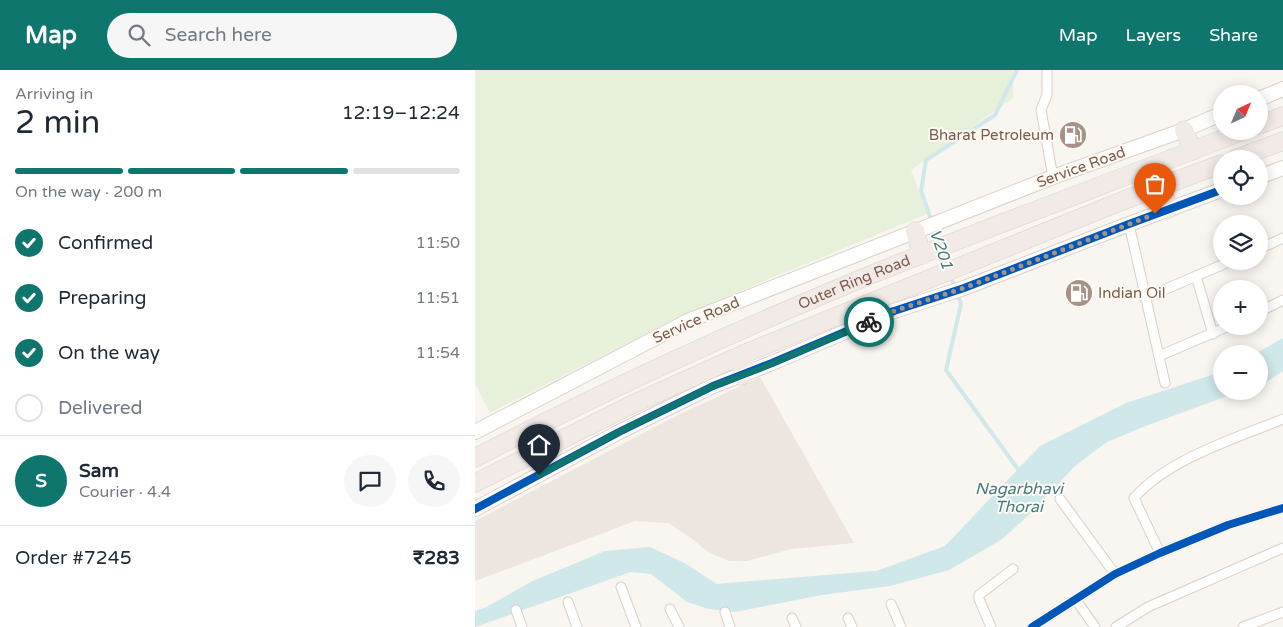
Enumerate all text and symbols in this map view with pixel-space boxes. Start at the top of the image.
search box [107,13,457,58]
text: Map [25,21,77,50]
icon: search [125,21,153,49]
text: Search here [165,24,272,46]
text: Map [1059,24,1098,46]
text: Layers [1126,24,1181,46]
text: Share [1209,24,1258,46]
text: Arriving in [15,84,93,104]
north arrow [1213,85,1267,140]
map controls [1213,85,1268,400]
text: 12:19–12:24 [342,102,460,124]
text: 2 min [15,104,100,142]
fuel station icon: Bharat Petroleum [1058,120,1088,150]
place label: Bharat Petroleum [929,126,1054,144]
street label: Service Road [1034,143,1128,191]
button: locate [1213,150,1268,205]
pin [1134,163,1176,214]
icon: bag [1141,170,1169,198]
text: On the way · 200 m [15,182,162,202]
button: layers [1213,215,1268,270]
water label: V201 [925,227,957,272]
icon: check [15,229,43,257]
text: Confirmed [58,232,153,254]
text: 11:50 [416,233,460,253]
street label: Outer Ring Road [795,251,913,313]
fuel station icon: Indian Oil [1064,278,1094,308]
button: + [1213,280,1268,335]
icon: check [15,284,43,312]
place label: Indian Oil [1098,284,1165,302]
text: Preparing [58,287,147,309]
text: 11:51 [416,288,460,308]
street label: Service Road [650,293,742,347]
courier [844,297,894,347]
icon: bike [855,308,883,336]
icon: check [15,339,43,367]
text: On the way [58,342,160,364]
text: 11:54 [416,343,460,363]
button: − [1213,345,1268,400]
text: Delivered [58,397,143,419]
pin [518,424,560,475]
icon: home [525,431,553,459]
button: chat [344,455,396,507]
button: phone [408,455,460,507]
text: Sam [79,460,119,482]
text: S [35,470,47,492]
water label: Nagarbhavi Thorai [975,479,1065,517]
text: Courier · 4.4 [79,482,171,502]
text: Order #7245 [15,547,132,569]
text: ₹283 [413,547,460,569]

